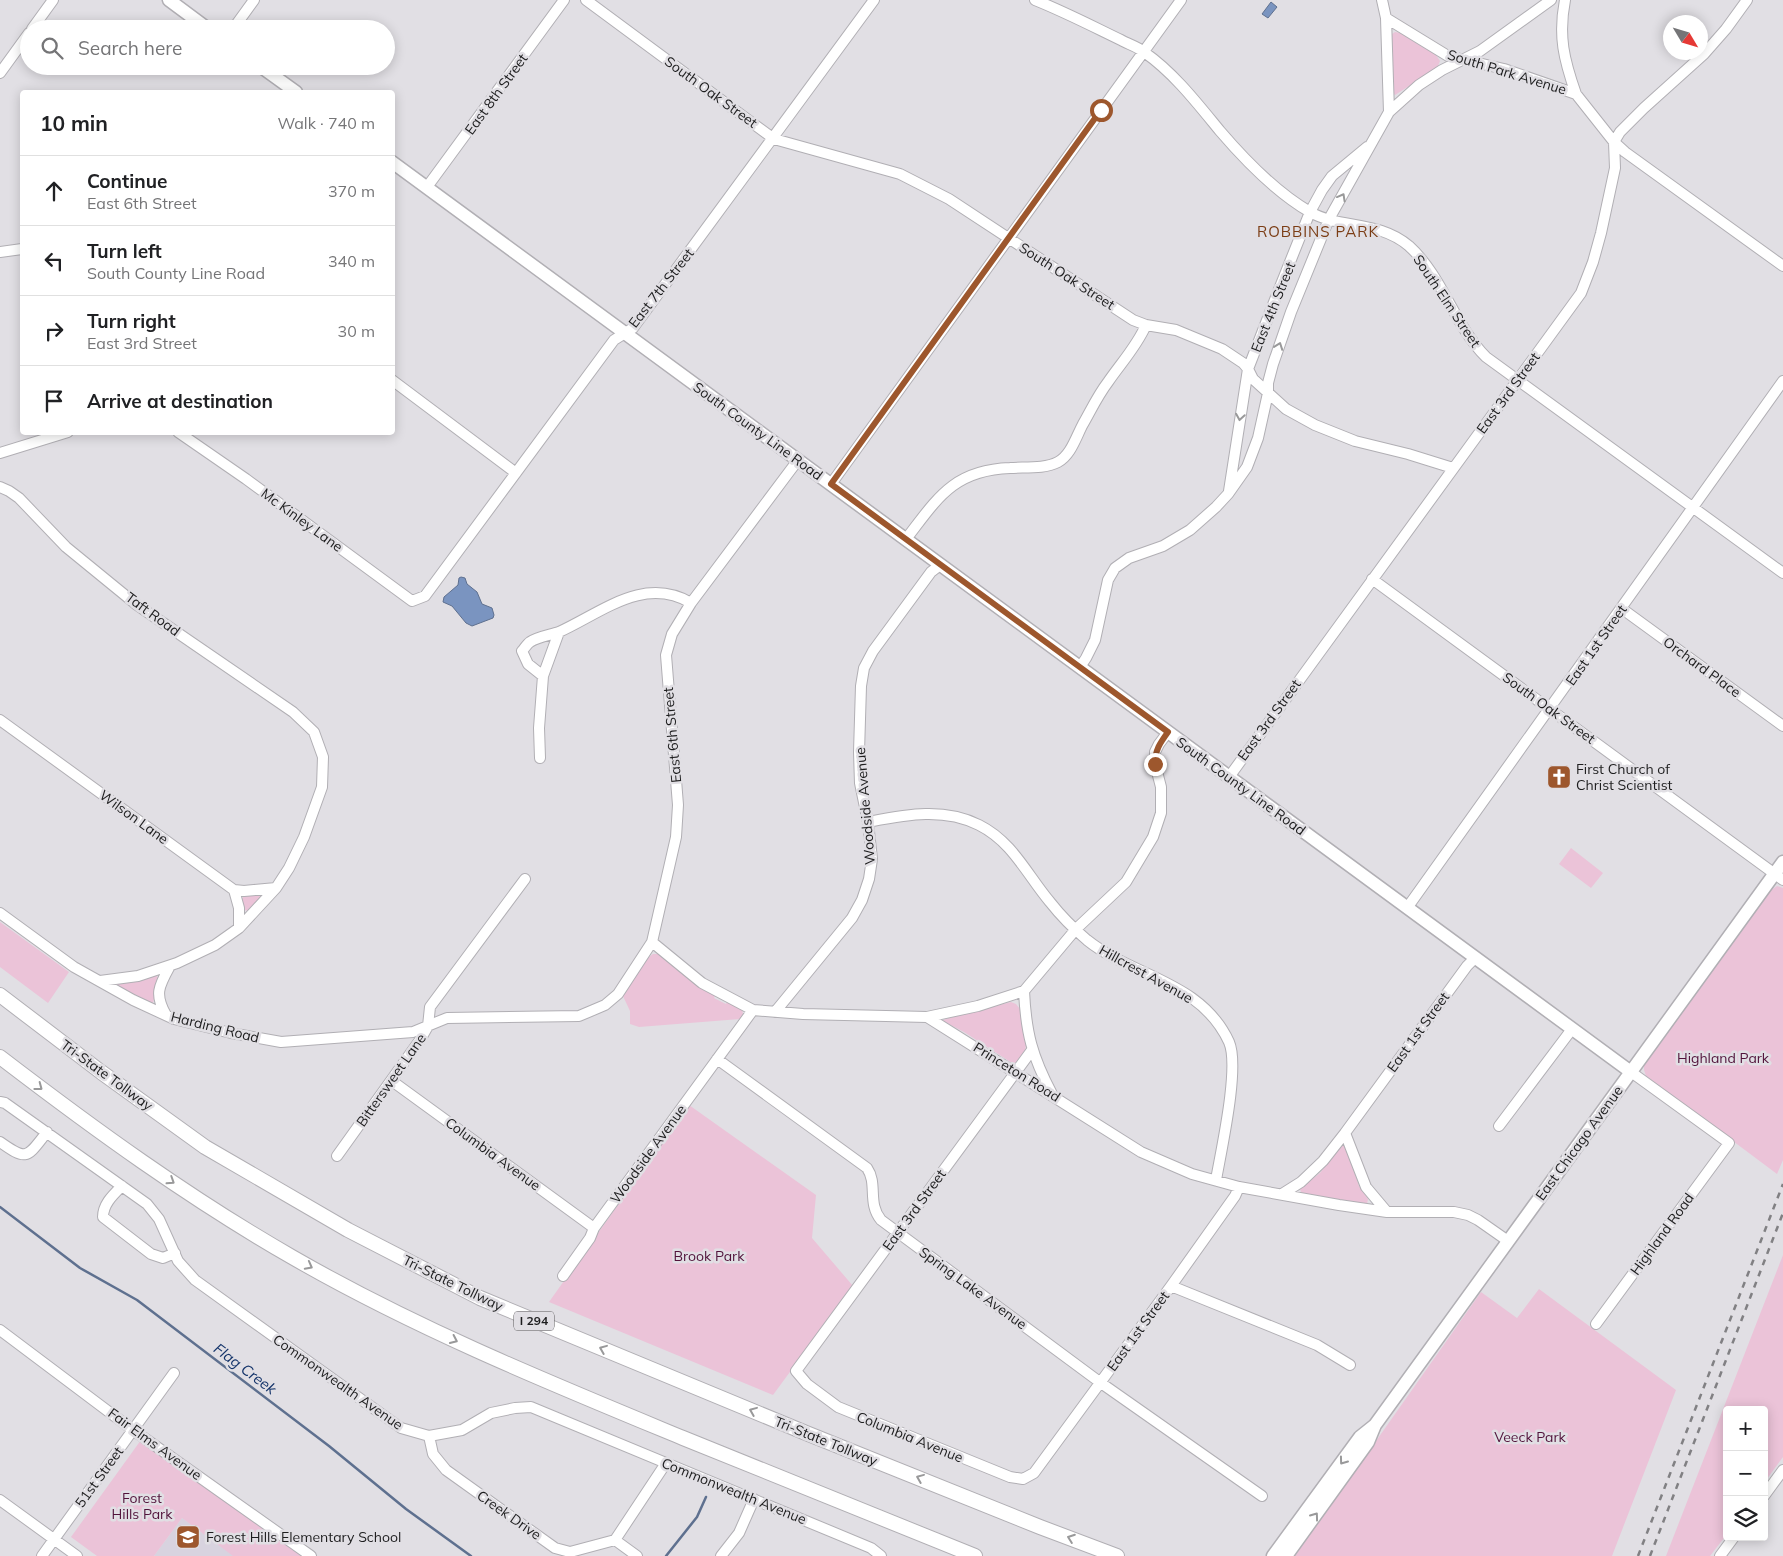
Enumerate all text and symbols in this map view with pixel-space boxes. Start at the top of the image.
north arrow [1663,15,1708,60]
search box [20,20,395,75]
icon: search [38,34,66,62]
text: Search here [78,36,182,60]
street label: South Park Avenue [1445,45,1569,99]
street label: East 8th Street [461,50,532,138]
street label: South Oak Street [661,52,761,132]
route start [1090,99,1113,122]
text: 10 min [40,110,108,136]
text: Walk · 740 m [277,113,375,133]
text: Continue [87,169,167,193]
icon: ahead [40,177,68,205]
text: 370 m [328,181,375,201]
text: East 6th Street [87,193,197,213]
one-way arrow [1336,193,1346,202]
district label: ROBBINS PARK [1257,222,1379,241]
street label: South Oak Street [1016,238,1118,314]
text: Turn left [87,239,162,263]
street label: East 7th Street [624,245,698,331]
icon: left [40,247,68,275]
text: 340 m [328,251,375,271]
street label: South Elm Street [1409,251,1485,351]
street label: East 4th Street [1247,259,1299,355]
text: South County Line Road [87,263,265,283]
text: Turn right [87,309,176,333]
icon: right [40,317,68,345]
text: 30 m [338,321,375,341]
text: East 3rd Street [87,333,197,353]
one-way arrow [1273,343,1283,351]
street label: East 3rd Street [1472,349,1544,437]
street label: South County Line Road [690,378,826,484]
icon: arrive [40,387,68,415]
text: Arrive at destination [87,389,273,413]
one-way arrow [1235,413,1245,422]
street label: Mc Kinley Lane [258,484,346,556]
street label: Taft Road [122,588,184,640]
street label: East 1st Street [1562,601,1631,689]
street label: Orchard Place [1660,633,1744,701]
street label: South Oak Street [1499,668,1599,748]
street label: East 3rd Street [1233,676,1305,764]
street label: East 6th Street [659,686,685,784]
street label: South County Line Road [1173,733,1309,839]
street label: Woodside Avenue [851,747,879,865]
route end [1144,753,1167,776]
place label: First Church of Christ Scientist [1576,760,1673,794]
church icon: First Church of Christ Scientist [1546,764,1572,790]
street label: Wilson Lane [96,786,172,848]
street label: Hillcrest Avenue [1096,941,1196,1007]
street label: East 1st Street [1383,988,1453,1076]
street label: Harding Road [169,1007,261,1047]
street label: Bittersweet Lane [352,1030,430,1130]
street label: Tri-State Tollway [57,1036,157,1115]
street label: Princeton Road [970,1038,1064,1106]
park label: Highland Park [1677,1049,1770,1067]
one-way arrow [33,1081,42,1089]
street label: East Chicago Avenue [1531,1082,1627,1204]
street label: Woodside Avenue [606,1101,690,1207]
street label: Columbia Avenue [442,1113,544,1195]
street label: East 3rd Street [878,1166,950,1254]
one-way arrow [165,1175,174,1185]
street label: Highland Road [1626,1189,1698,1279]
street label: Spring Lake Avenue [916,1243,1030,1333]
park label: Brook Park [674,1247,745,1265]
street label: Tri-State Tollway [400,1251,507,1315]
one-way arrow [304,1260,313,1270]
street label: East 1st Street [1103,1287,1173,1375]
road number: I 294 [514,1312,554,1330]
street label: Commonwealth Avenue [269,1330,407,1434]
one-way arrow [449,1334,458,1345]
water label: Flag Creek [210,1339,281,1399]
one-way arrow [599,1345,608,1356]
street label: Fair Elms Avenue [105,1404,205,1484]
map controls [1723,1406,1768,1541]
button: + [1723,1406,1768,1451]
one-way arrow [749,1407,758,1418]
street label: Columbia Avenue [854,1407,966,1467]
street label: Tri-State Tollway [772,1412,881,1470]
park label: Veeck Park [1494,1428,1567,1446]
street label: 51st Street [71,1443,127,1511]
button: − [1723,1451,1768,1496]
street label: Commonwealth Avenue [659,1454,809,1528]
one-way arrow [1340,1455,1349,1465]
one-way arrow [917,1474,925,1484]
street label: Creek Drive [473,1486,545,1544]
park label: Forest Hills Park [112,1489,173,1523]
button: layers [1723,1496,1768,1541]
one-way arrow [1309,1513,1318,1522]
school or university icon: Forest Hills Elementary School [175,1524,201,1550]
place label: Forest Hills Elementary School [206,1528,401,1546]
one-way arrow [1068,1534,1076,1544]

